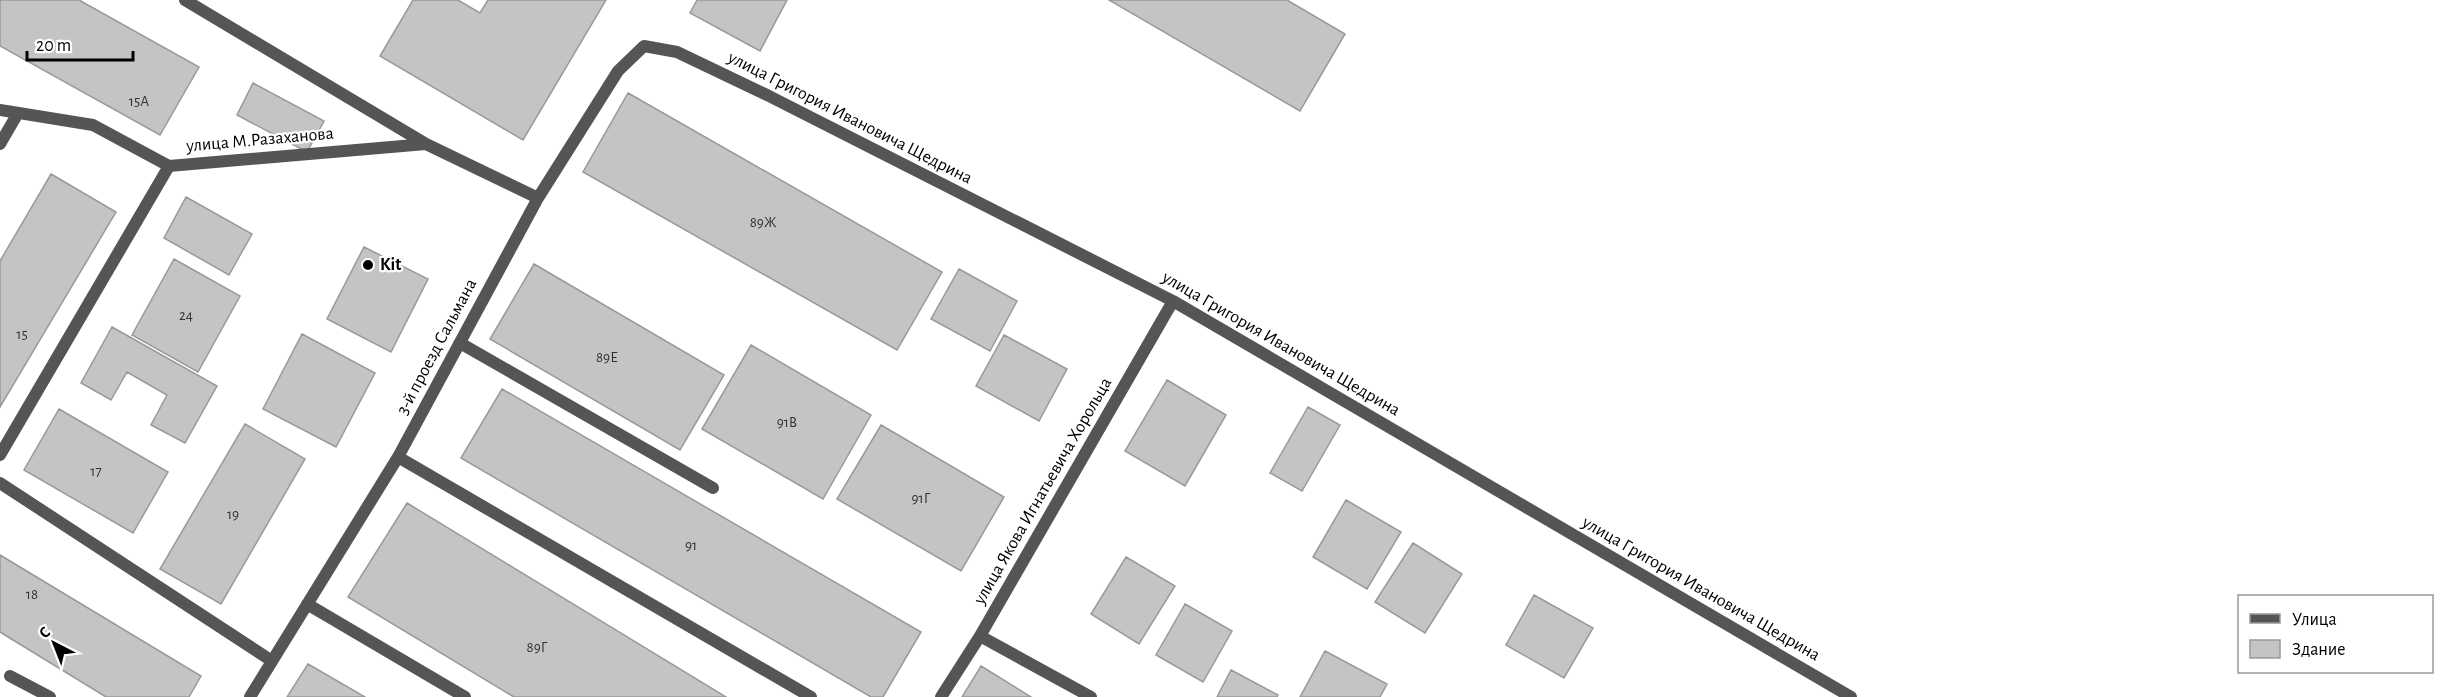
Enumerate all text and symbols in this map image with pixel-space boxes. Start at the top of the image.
scale bar [27,24,134,62]
text: 20 m [36,37,71,55]
street label: улица Григория Ивановича Щедрина [724,48,975,188]
house number: 15А [129,94,149,109]
street label: улица М.Разаханова [185,125,334,155]
house number: 89Ж [750,215,777,230]
place label: Kit [380,256,401,274]
marker: Kit [361,258,375,272]
street label: улица Григория Ивановича Щедрина [1158,268,1403,420]
street label: 3-й проезд Сальмана [394,276,480,418]
house number: 24 [179,308,193,323]
house number: 15 [16,327,28,342]
house number: 89Е [596,350,618,365]
street label: улица Якова Игнатьевича Хорольца [970,375,1115,608]
house number: 91В [777,415,797,430]
house number: 17 [90,464,102,479]
house number: 91Г [912,491,931,506]
house number: 19 [227,507,239,522]
street label: улица Григория Ивановича Щедрина [1578,513,1823,665]
house number: 91 [685,538,697,553]
house number: 18 [26,587,38,602]
legend [2238,595,2433,673]
text: Улица [2292,611,2337,629]
north arrow [24,613,84,673]
text: С [36,624,53,642]
house number: 89Г [527,640,548,655]
text: Здание [2292,641,2346,659]

